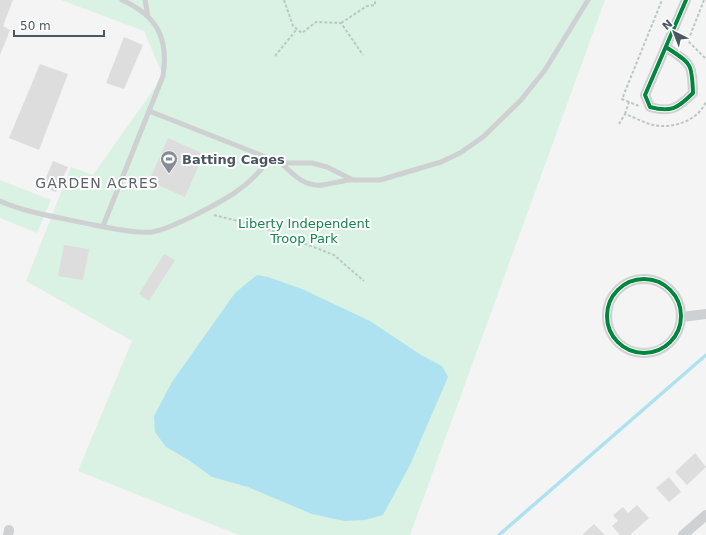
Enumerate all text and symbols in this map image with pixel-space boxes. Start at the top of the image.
scale bar [14,12,104,38]
north arrow [654,12,694,52]
text: N [660,17,675,33]
text: 50 m [20,19,51,33]
sports icon: Batting Cages [159,149,179,174]
place label: Batting Cages [182,152,285,167]
district label: GARDEN ACRES [35,175,159,191]
park label: Liberty Independent Troop Park [238,216,370,246]

